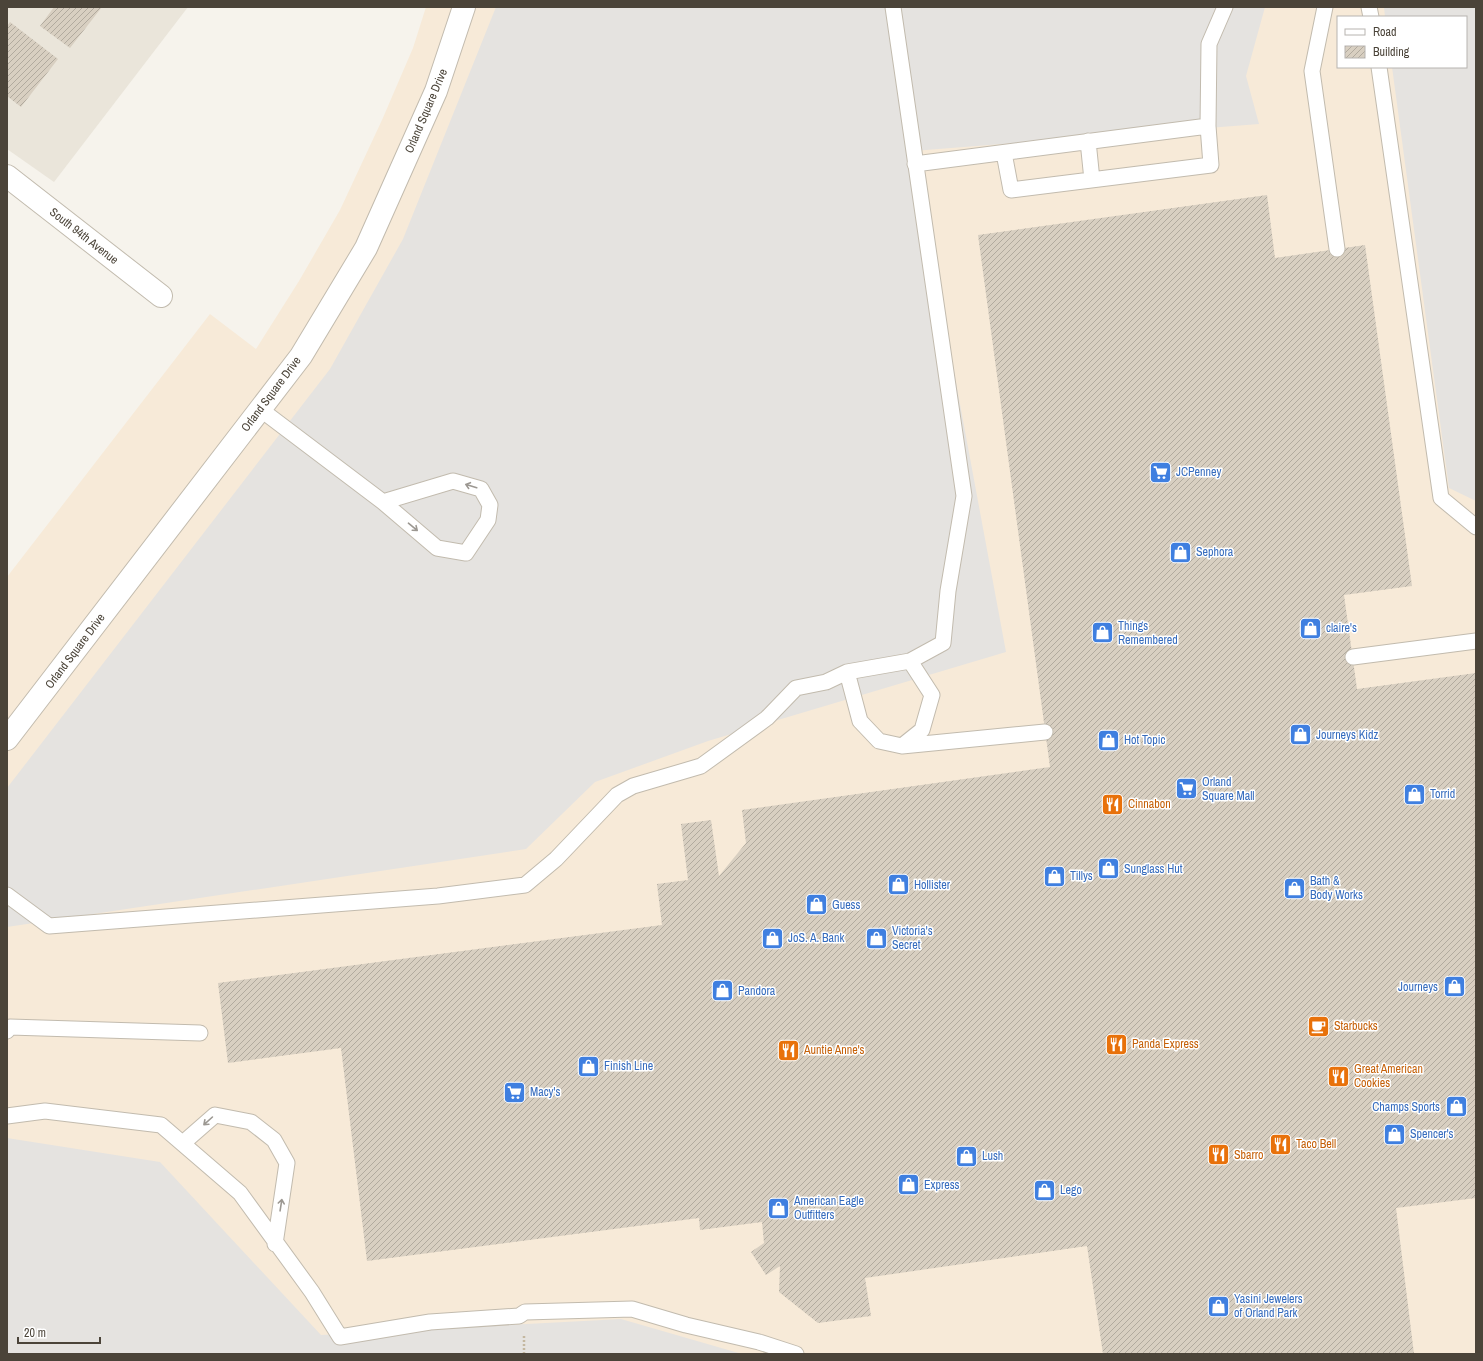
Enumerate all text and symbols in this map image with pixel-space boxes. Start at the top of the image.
legend [1337,16,1467,68]
text: Road [1373,24,1397,40]
text: Building [1373,44,1410,60]
street label: Orland Square Drive [401,66,451,156]
street label: South 94th Avenue [46,204,122,268]
street label: Orland Square Drive [237,353,305,435]
supermarket icon: JCPenney [1147,459,1173,485]
place label: JCPenney [1176,464,1221,480]
one-way arrow [465,482,478,490]
one-way arrow [408,523,418,532]
shop icon: Sephora [1167,539,1193,565]
place label: Sephora [1196,544,1234,560]
street label: Orland Square Drive [41,610,109,692]
shop icon: claire's [1298,615,1324,641]
place label: Things Remembered [1118,618,1178,648]
shop icon: Things Remembered [1089,620,1115,646]
place label: claire's [1326,620,1357,636]
shop icon: Journeys Kidz [1287,722,1313,748]
shop icon: Hot Topic [1095,727,1121,753]
place label: Journeys Kidz [1316,727,1378,743]
place label: Hot Topic [1124,732,1165,748]
place label: Orland Square Mall [1202,774,1255,804]
supermarket icon: Orland Square Mall [1173,776,1199,802]
shop icon: Torrid [1402,781,1428,807]
place label: Torrid [1430,786,1455,802]
restaurant icon: Cinnabon [1099,791,1125,817]
place label: Cinnabon [1128,796,1171,812]
shop icon: Sunglass Hut [1096,856,1122,882]
place label: Sunglass Hut [1124,861,1183,877]
shop icon: Tillys [1041,863,1067,889]
place label: Tillys [1070,868,1093,884]
shop icon: Hollister [886,872,912,898]
place label: Bath & Body Works [1310,873,1363,903]
shop icon: Bath & Body Works [1281,875,1307,901]
place label: Hollister [914,877,951,893]
shop icon: Guess [803,892,829,918]
place label: Guess [832,897,861,913]
place label: Victoria's Secret [892,923,933,953]
shop icon: JoS. A. Bank [760,925,786,951]
shop icon: Victoria's Secret [864,925,890,951]
place label: JoS. A. Bank [788,930,844,946]
shop icon: Journeys [1441,974,1467,1000]
shop icon: Pandora [710,978,736,1004]
place label: Journeys [1398,979,1438,995]
place label: Pandora [738,983,776,999]
cafe icon: Starbucks [1305,1013,1331,1039]
place label: Starbucks [1334,1018,1378,1034]
restaurant icon: Panda Express [1103,1031,1129,1057]
place label: Panda Express [1132,1036,1199,1052]
restaurant icon: Auntie Anne's [775,1037,801,1063]
place label: Auntie Anne's [803,1042,865,1058]
shop icon: Finish Line [576,1053,602,1079]
place label: Finish Line [604,1058,653,1074]
place label: Great American Cookies [1354,1061,1423,1091]
restaurant icon: Great American Cookies [1326,1063,1352,1089]
supermarket icon: Macy's [502,1079,528,1105]
place label: Macy's [530,1084,560,1100]
shop icon: Champs Sports [1443,1094,1469,1120]
place label: Champs Sports [1372,1099,1440,1115]
one-way arrow [203,1117,213,1126]
shop icon: Spencer's [1381,1121,1407,1147]
place label: Spencer's [1410,1126,1454,1142]
restaurant icon: Taco Bell [1267,1131,1293,1157]
place label: Taco Bell [1296,1136,1336,1152]
restaurant icon: Sbarro [1205,1142,1231,1168]
shop icon: Lush [953,1143,979,1169]
place label: Sbarro [1234,1147,1264,1163]
place label: Lush [982,1148,1003,1164]
shop icon: Express [895,1172,921,1198]
place label: Express [924,1177,960,1193]
shop icon: Lego [1032,1177,1058,1203]
place label: Lego [1060,1182,1082,1198]
place label: American Eagle Outfitters [793,1193,864,1223]
shop icon: American Eagle Outfitters [765,1195,791,1221]
one-way arrow [277,1199,285,1212]
place label: Yasini Jewelers of Orland Park [1234,1291,1303,1321]
shop icon: Yasini Jewelers of Orland Park [1205,1293,1231,1319]
scale bar [18,1319,100,1345]
text: 20 m [24,1325,46,1341]

